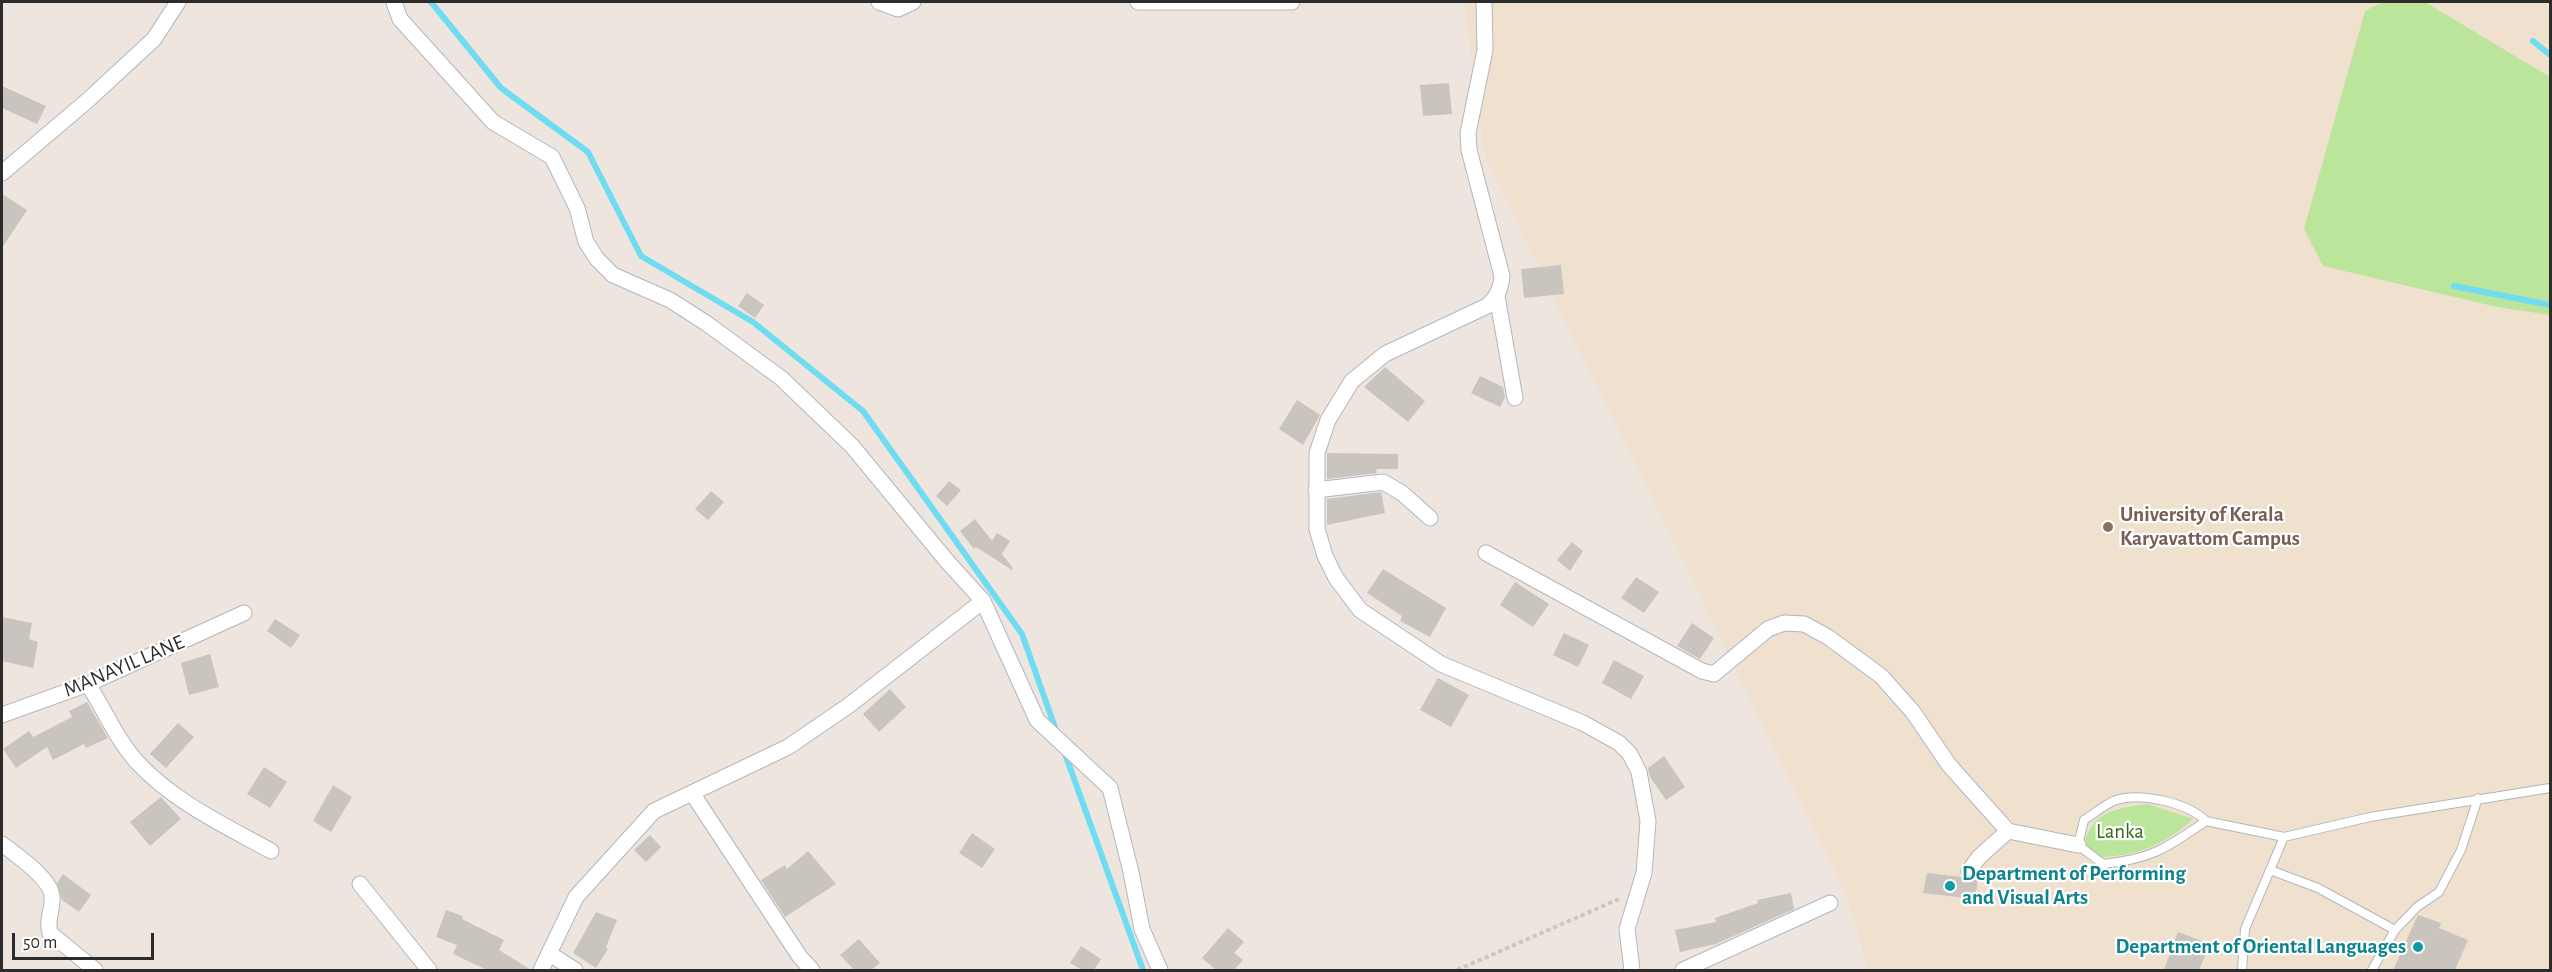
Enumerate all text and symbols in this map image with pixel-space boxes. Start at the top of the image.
place label: University of Kerala Karyavattom Campus [2120,502,2300,552]
marker: University of Kerala Karyavattom Campus [2101,520,2115,534]
street label: MANAYIL LANE [60,629,188,703]
park label: Lanka [2096,819,2144,845]
place label: Department of Performing and Visual Arts [1962,861,2186,911]
marker: Department of Performing and Visual Arts [1943,879,1957,893]
scale bar [15,921,158,959]
text: 50 m [23,934,57,952]
place label: Department of Oriental Languages [2116,934,2406,960]
marker: Department of Oriental Languages [2411,940,2425,954]

